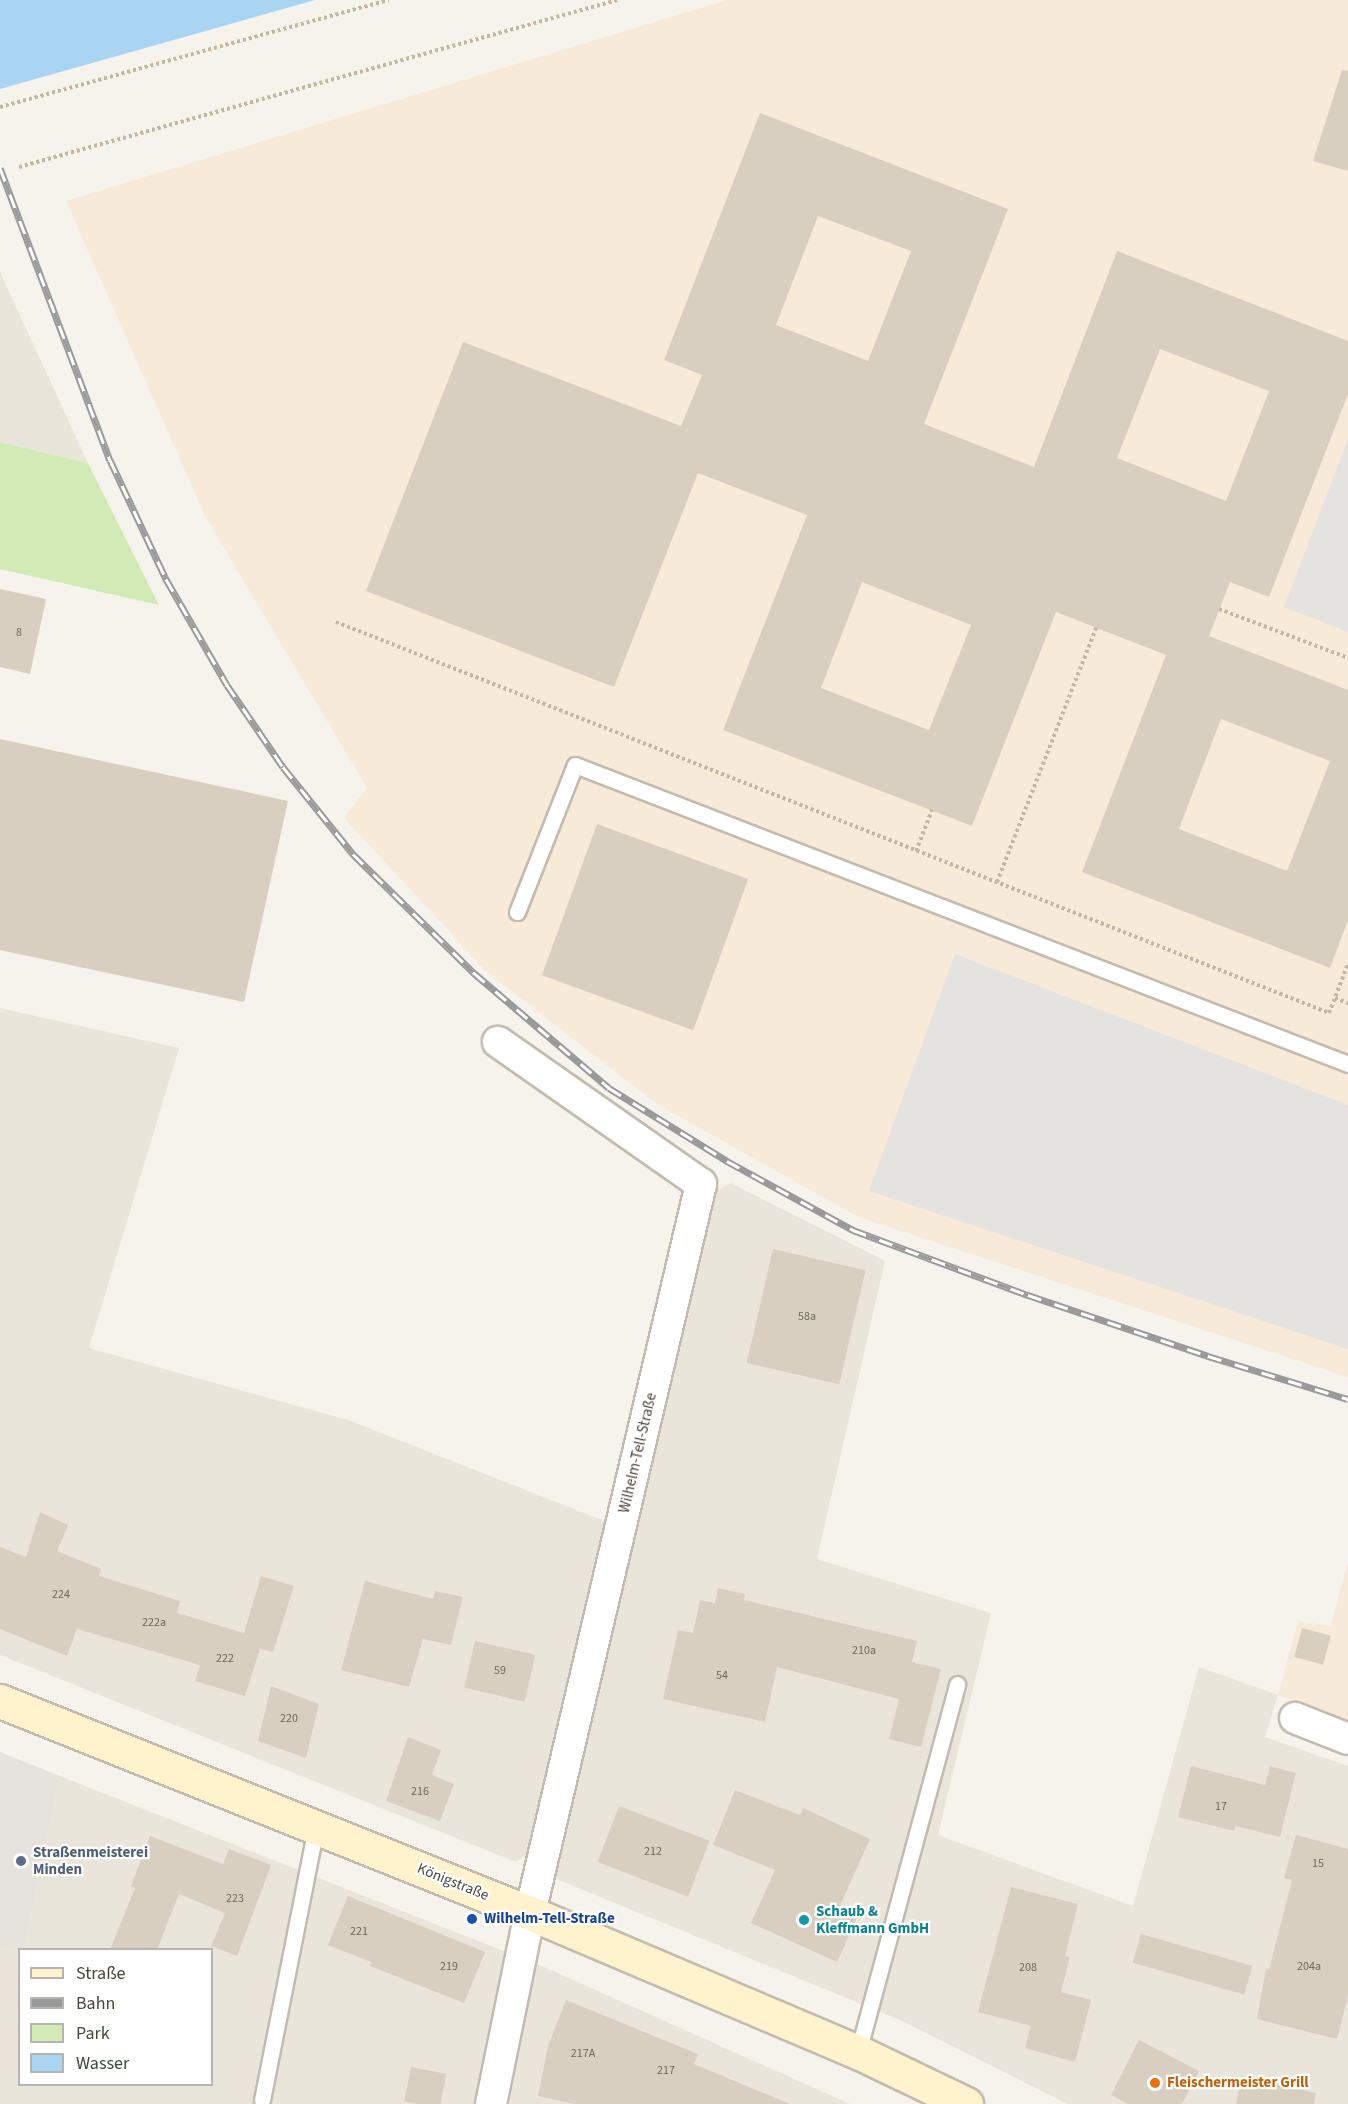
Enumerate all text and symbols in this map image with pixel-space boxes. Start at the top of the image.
house number: 8 [16,626,22,640]
house number: 58a [798,1310,816,1324]
street label: Wilhelm-Tell-Straße [615,1391,661,1515]
house number: 224 [52,1588,70,1602]
house number: 222a [142,1616,166,1630]
house number: 210a [852,1644,876,1658]
house number: 222 [216,1652,234,1666]
house number: 59 [494,1664,506,1678]
house number: 54 [716,1669,728,1683]
house number: 220 [280,1712,298,1726]
house number: 216 [411,1785,429,1799]
house number: 17 [1215,1800,1227,1814]
place label: Straßenmeisterei Minden [33,1843,148,1878]
house number: 212 [644,1845,662,1859]
marker: Straßenmeisterei Minden [14,1854,28,1868]
house number: 15 [1312,1857,1324,1871]
street label: Königstraße [415,1859,491,1905]
house number: 223 [226,1892,244,1906]
place label: Schaub & Kleffmann GmbH [816,1902,929,1937]
place label: Wilhelm-Tell-Straße [484,1910,615,1928]
marker: Wilhelm-Tell-Straße [465,1912,479,1926]
marker: Schaub & Kleffmann GmbH [797,1913,811,1927]
house number: 221 [350,1925,368,1939]
legend [18,1948,213,2086]
house number: 219 [440,1960,458,1974]
house number: 204a [1297,1960,1321,1974]
text: Straße [76,1961,125,1986]
house number: 208 [1019,1961,1037,1975]
text: Bahn [76,1991,115,2016]
text: Park [76,2021,110,2046]
house number: 217A [571,2047,595,2061]
text: Wasser [76,2051,129,2076]
house number: 217 [657,2064,675,2078]
place label: Fleischermeister Grill [1167,2074,1309,2092]
marker: Fleischermeister Grill [1148,2076,1162,2090]

